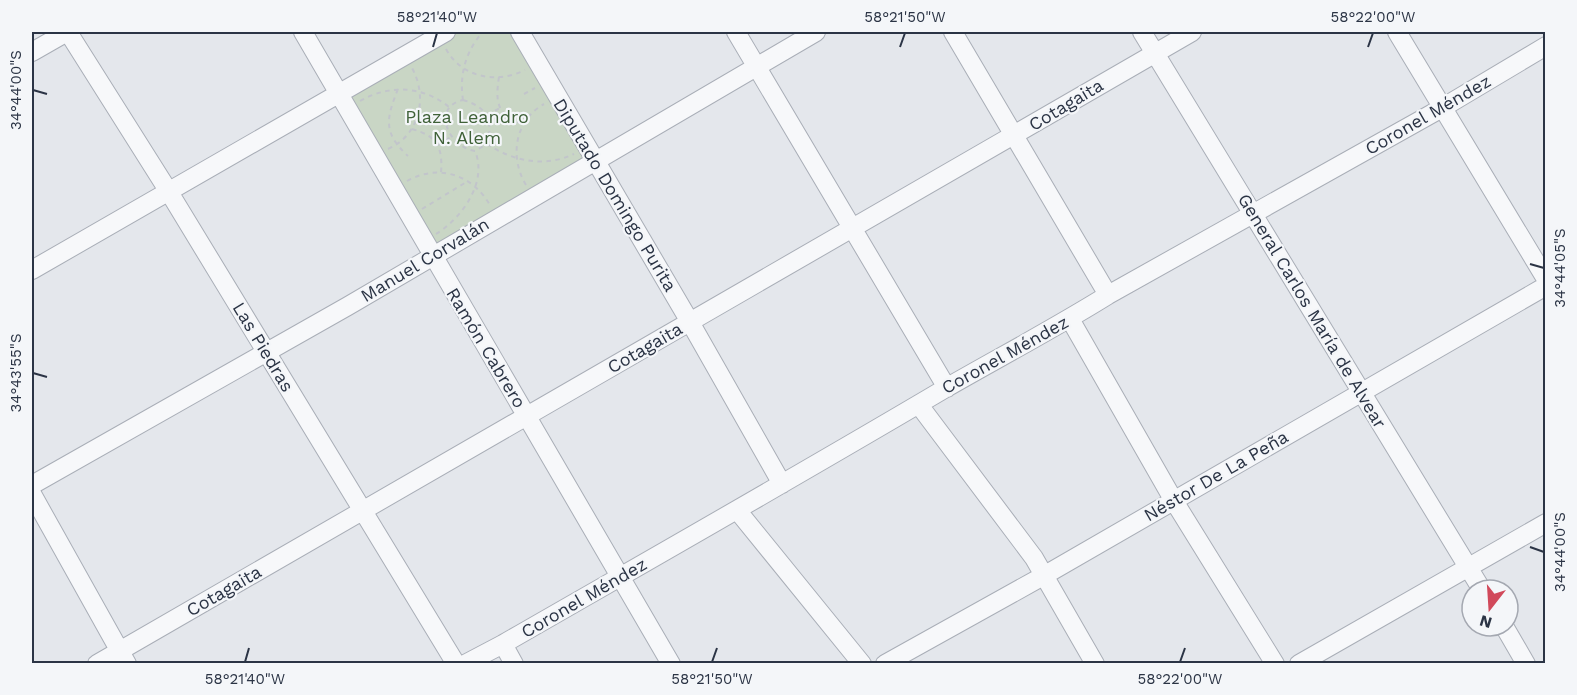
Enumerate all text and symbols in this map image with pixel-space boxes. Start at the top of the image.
text: 58°21'40"W [397,8,477,26]
text: 58°21'50"W [864,8,946,26]
text: 58°22'00"W [1331,8,1416,26]
text: 34°44'00"S [7,50,25,130]
street label: Coronel Méndez [1361,70,1494,159]
street label: Cotagaita [1025,74,1107,135]
street label: Diputado Domingo Purita [549,94,681,295]
park label: Plaza Leandro N. Alem [405,106,529,148]
street label: General Carlos María de Alvear [1234,190,1391,432]
street label: Manuel Corvalán [357,213,493,306]
text: 34°44'05"S [1551,228,1569,308]
street label: Ramón Cabrero [442,284,531,412]
street label: Las Piedras [228,298,298,395]
street label: Coronel Méndez [938,311,1072,398]
street label: Cotagaita [604,318,686,377]
text: 34°43'55"S [7,334,25,412]
street label: Néstor De La Peña [1140,426,1292,525]
text: 34°44'00"S [1551,512,1569,592]
street label: Coronel Méndez [517,553,650,642]
street label: Cotagaita [183,561,265,620]
north arrow [1460,578,1520,638]
text: N [1477,611,1494,633]
text: 58°21'40"W [205,670,285,688]
text: 58°21'50"W [671,670,753,688]
text: 58°22'00"W [1138,670,1223,688]

